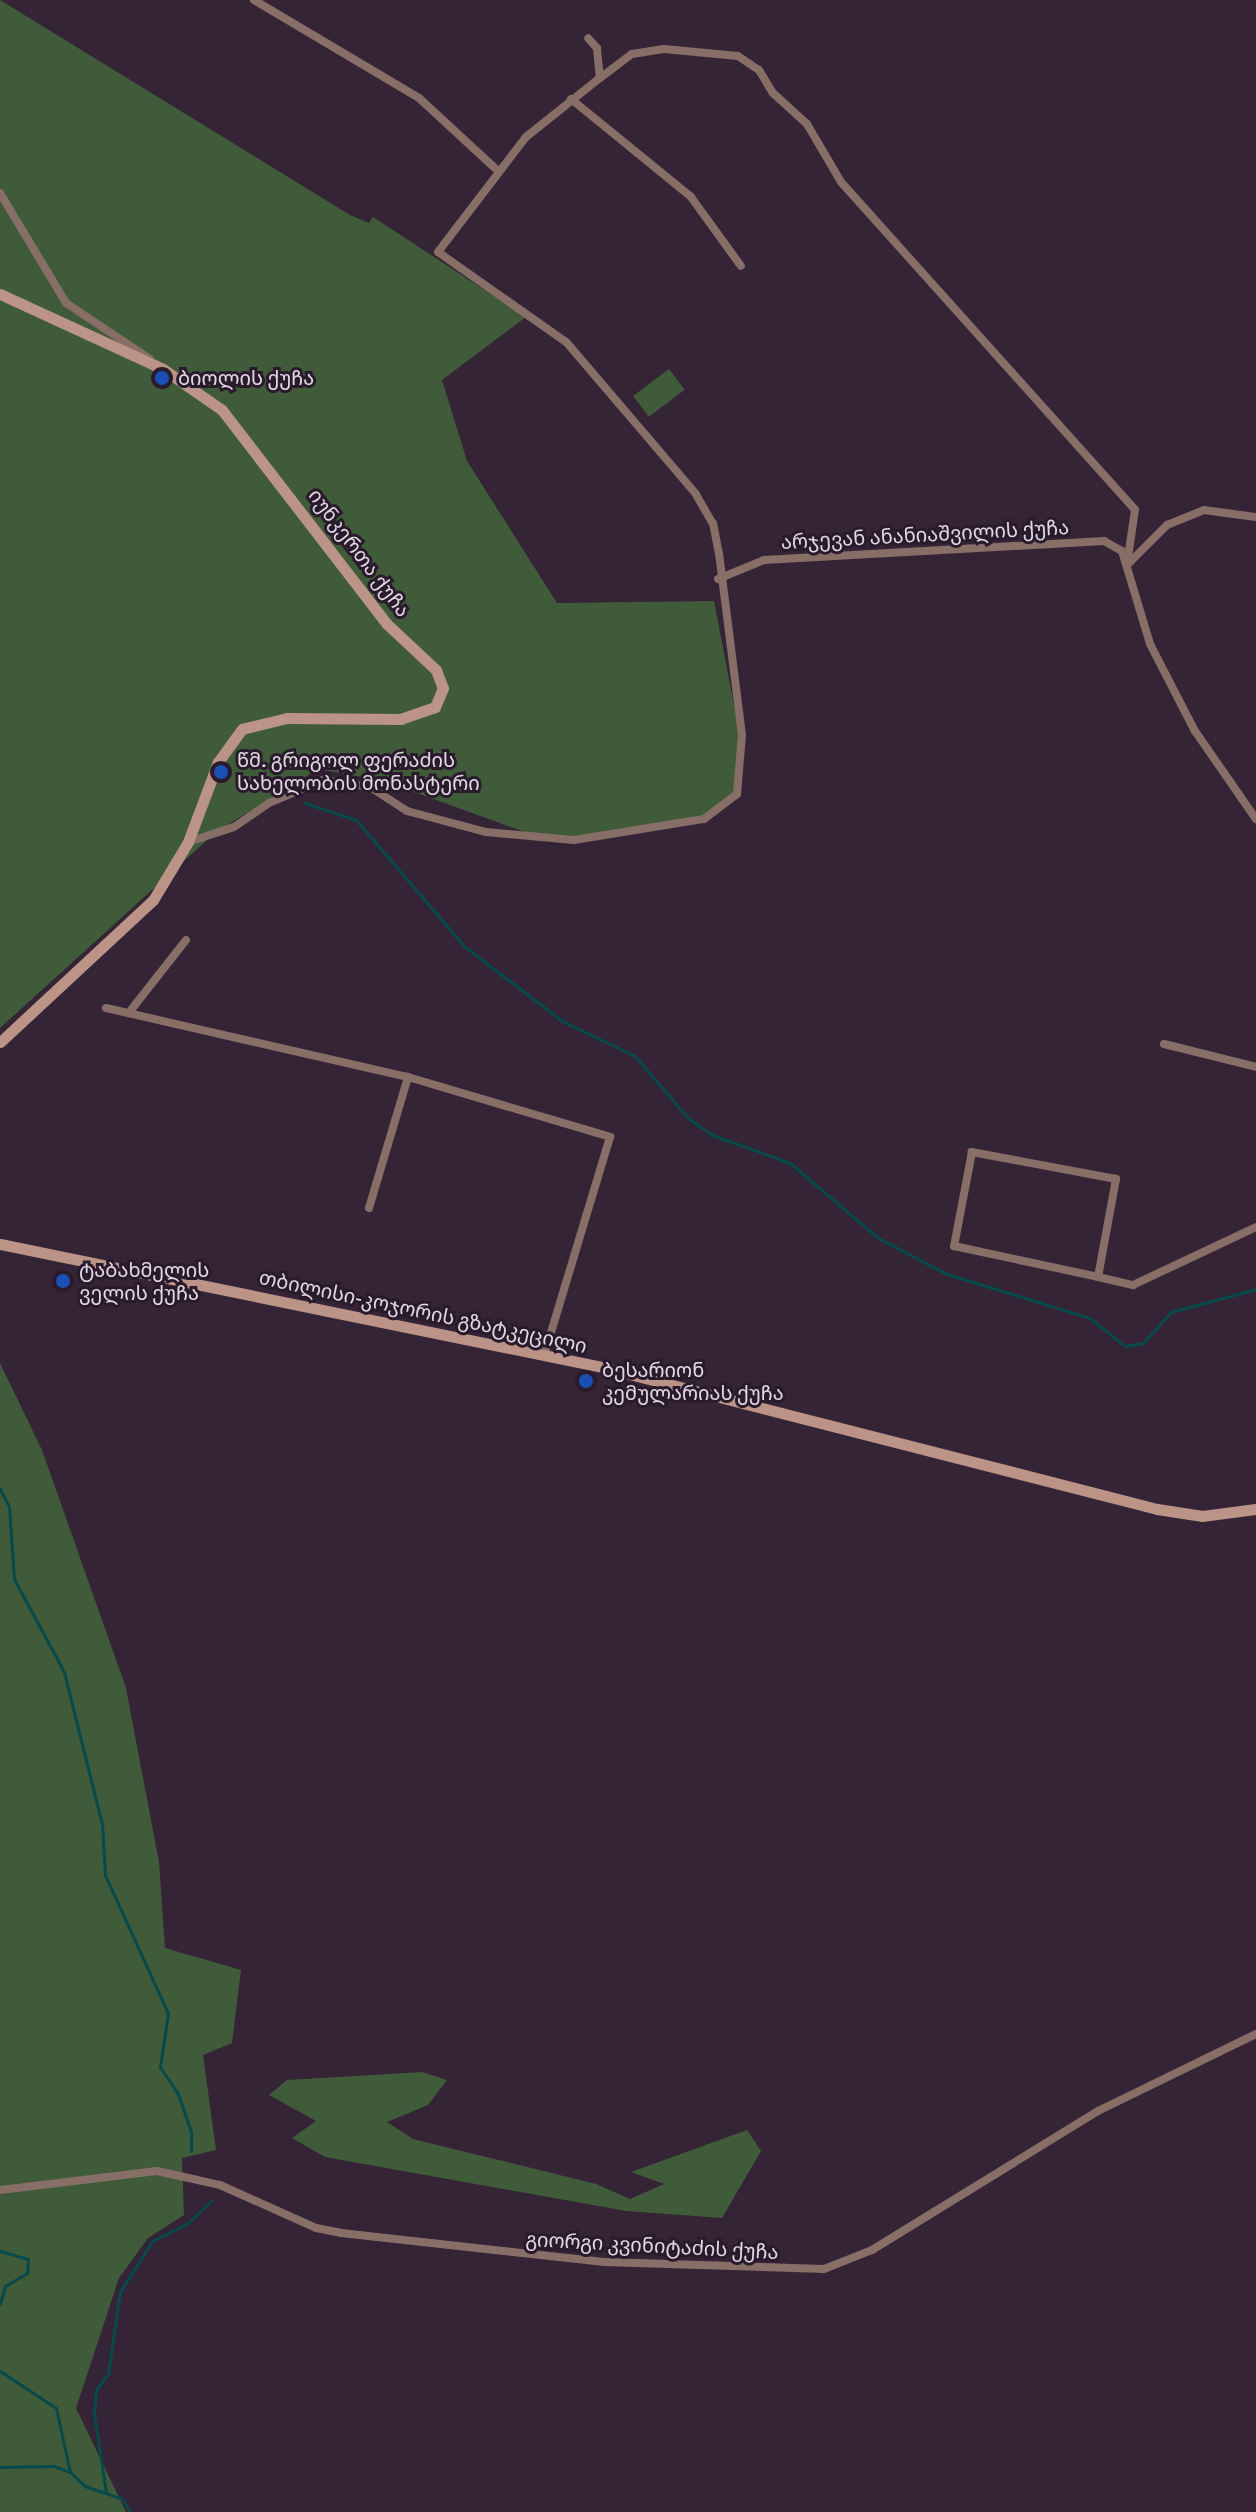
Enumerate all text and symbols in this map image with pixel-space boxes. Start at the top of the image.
place label: ბიოლის ქუჩა [178,366,314,390]
marker: ბიოლის ქუჩა [153,369,171,387]
street label: იუნკერთა ქუჩა [303,484,415,622]
street label: არჯევან ანანიაშვილის ქუჩა [780,515,1070,555]
place label: წმ. გრიგოლ ფერაძის სახელობის მონასტერი [237,748,480,795]
marker: წმ. გრიგოლ ფერაძის სახელობის მონასტერი [212,763,230,781]
place label: ტაბახმელის ველის ქუჩა [79,1258,209,1305]
street label: თბილისი-კოჯორის გზატკეცილი [257,1265,589,1359]
marker: ტაბახმელის ველის ქუჩა [54,1272,72,1290]
place label: ბესარიონ კემულარიას ქუჩა [602,1358,784,1405]
marker: ბესარიონ კემულარიას ქუჩა [577,1372,595,1390]
street label: გიორგი კვინიტაძის ქუჩა [525,2227,779,2265]

